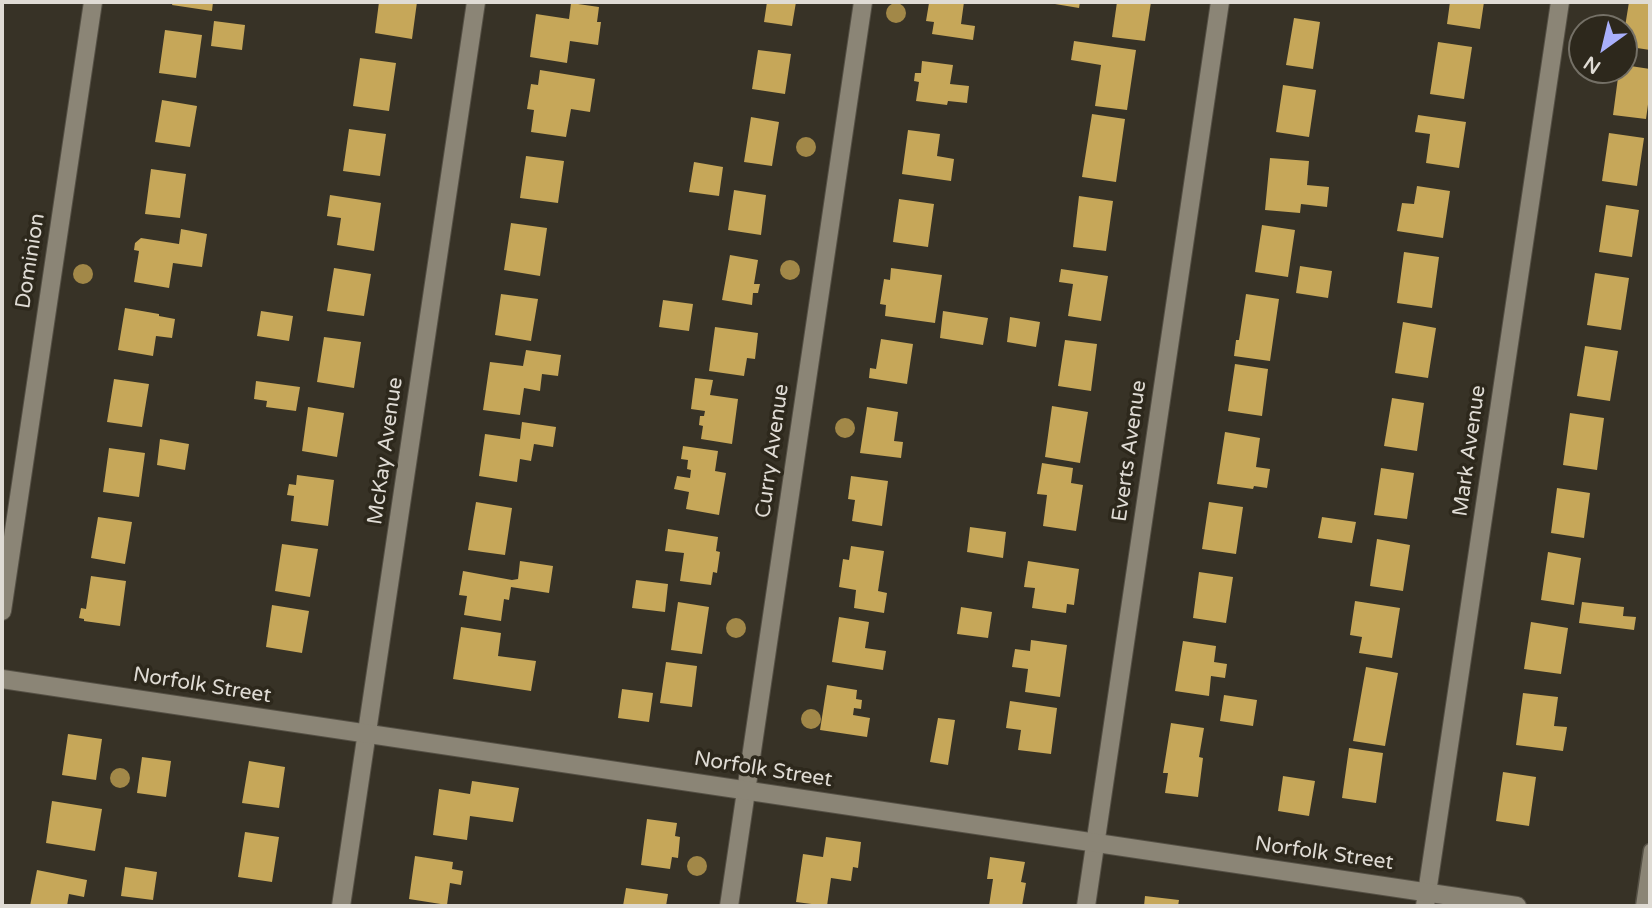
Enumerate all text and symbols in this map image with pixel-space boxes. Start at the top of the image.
north arrow [1568,14,1638,84]
text: N [1580,51,1605,78]
street label: Dominion [11,212,51,310]
street label: McKay Avenue [363,376,409,526]
street label: Everts Avenue [1108,379,1152,523]
street label: Curry Avenue [751,382,795,520]
street label: Mark Avenue [1448,384,1492,518]
street label: Norfolk Street [131,663,273,709]
street label: Norfolk Street [692,747,834,793]
street label: Norfolk Street [1253,832,1395,876]

